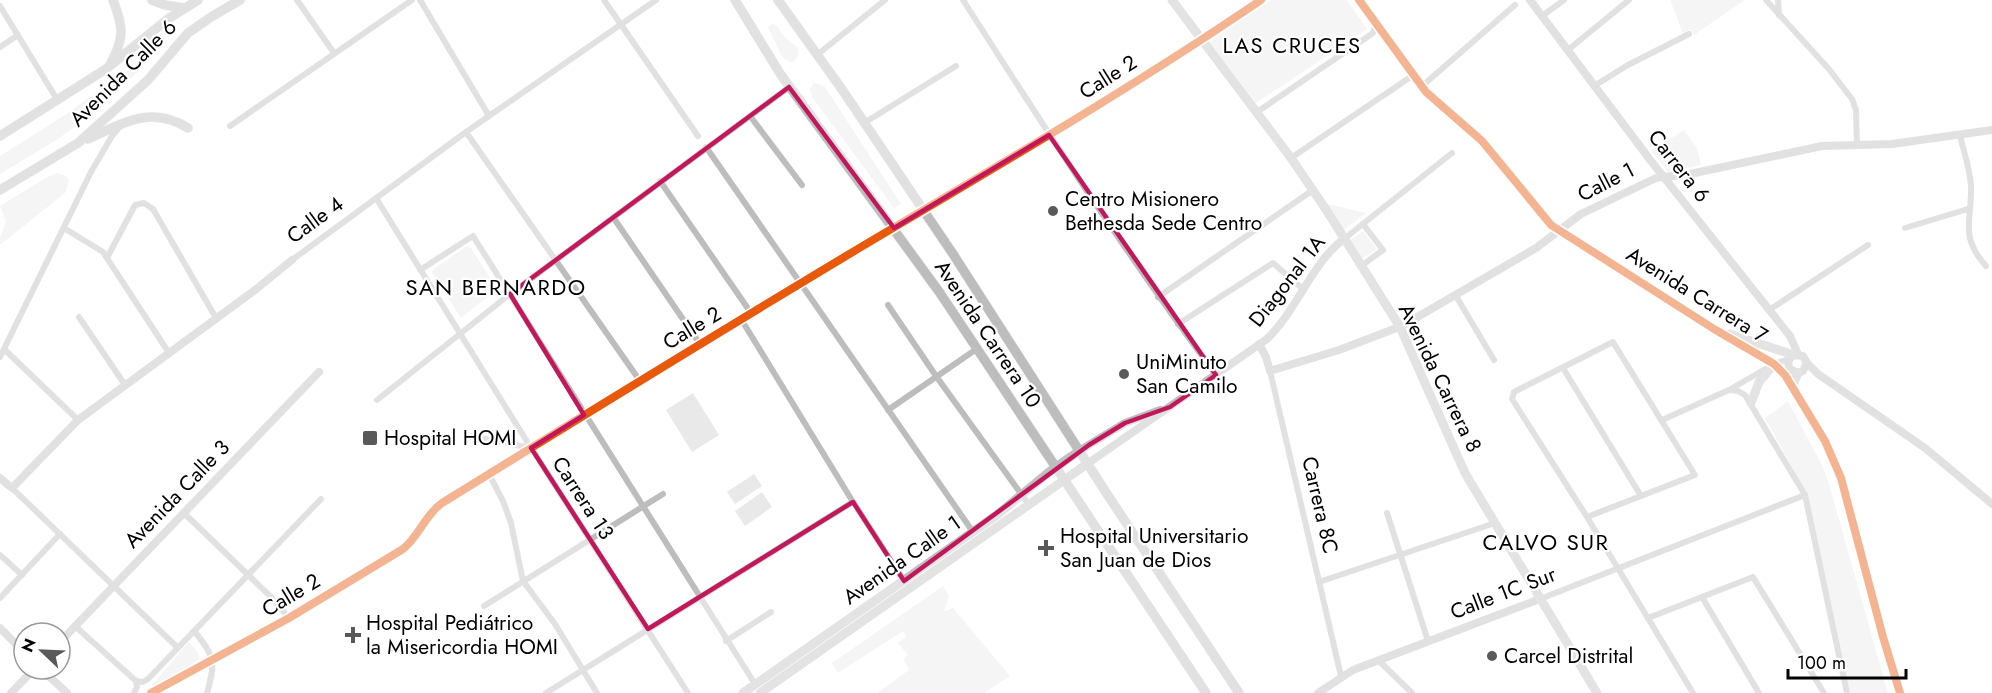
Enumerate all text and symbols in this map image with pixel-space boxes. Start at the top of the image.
street label: Avenida Calle 6 [63,13,183,133]
district label: LAS CRUCES [1222,29,1362,61]
street label: Calle 2 [1073,48,1143,106]
street label: Carrera 6 [1641,123,1717,209]
street label: Calle 1 [1572,155,1640,209]
place label: Centro Misionero Bethesda Sede Centro [1065,184,1262,238]
street label: Calle 4 [280,189,350,251]
marker: Centro Misionero Bethesda Sede Centro [1046,204,1060,218]
street label: Diagonal 1A [1242,229,1332,333]
street label: Avenida Carrera 7 [1621,240,1773,350]
street label: Avenida Carrera 10 [927,254,1049,414]
district label: SAN BERNARDO [405,271,587,303]
street label: Calle 2 [657,299,727,357]
street label: Avenida Carrera 8 [1391,299,1489,457]
place label: UniMinuto San Camilo [1136,347,1238,401]
marker: UniMinuto San Camilo [1117,367,1131,381]
place label: Hospital HOMI [384,423,516,453]
marker: Hospital HOMI [361,429,379,447]
street label: Avenida Calle 3 [118,433,236,555]
street label: Carrera 13 [545,450,621,546]
street label: Carrera 8C [1294,453,1346,557]
street label: Avenida Calle 1 [837,508,967,612]
place label: Hospital Universitario San Juan de Dios [1060,521,1248,575]
district label: CALVO SUR [1483,526,1609,558]
marker: Hospital Universitario San Juan de Dios [1037,539,1055,557]
street label: Calle 1C Sur [1446,559,1561,627]
street label: Calle 2 [256,566,326,624]
place label: Hospital Pediátrico la Misericordia HOMI [366,608,558,662]
north arrow [12,621,72,681]
marker: Hospital Pediátrico la Misericordia HOMI [344,626,362,644]
text: N [16,635,42,656]
place label: Carcel Distrital [1504,641,1633,671]
scale bar [1788,642,1906,680]
marker: Carcel Distrital [1485,649,1499,663]
text: 100 m [1797,650,1846,676]

